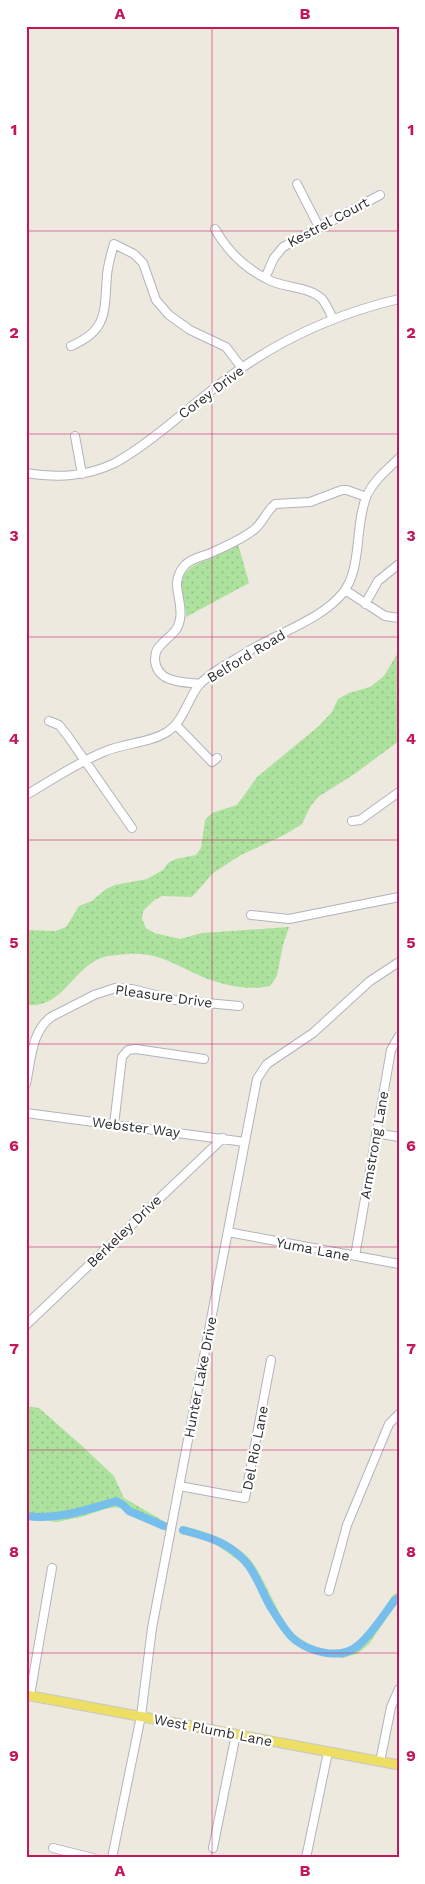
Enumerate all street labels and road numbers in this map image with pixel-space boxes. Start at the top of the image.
street label: Kestrel Court [285,194,372,250]
street label: Corey Drive [175,362,247,422]
street label: Belford Road [204,626,288,686]
street label: Pleasure Drive [114,981,214,1011]
street label: Armstrong Lane [357,1090,391,1200]
street label: Webster Way [91,1114,182,1140]
street label: Berkeley Drive [83,1191,165,1271]
street label: Yuma Lane [275,1234,351,1264]
street label: Hunter Lake Drive [180,1315,220,1439]
street label: Del Rio Lane [239,1404,271,1492]
street label: West Plumb Lane [152,1711,274,1749]

